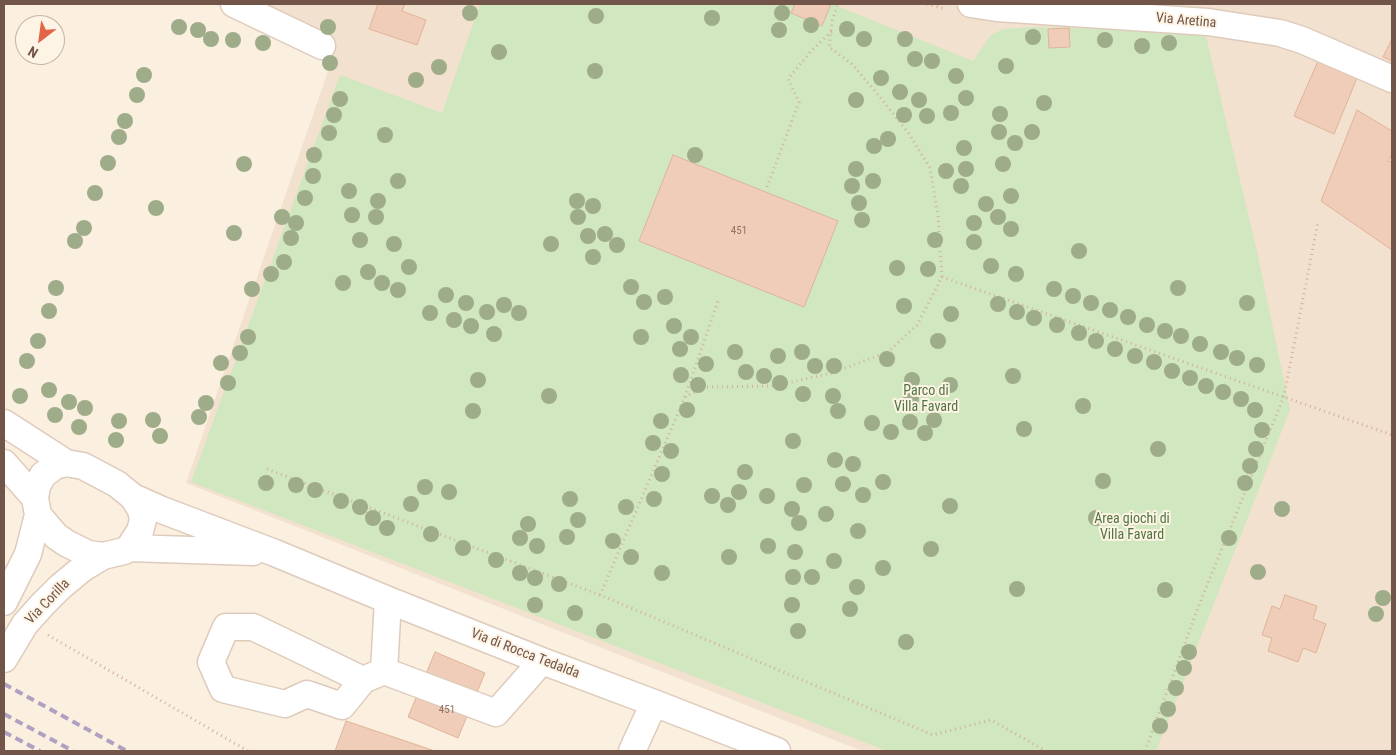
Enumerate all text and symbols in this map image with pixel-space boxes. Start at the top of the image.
street label: Via Aretina [1155,10,1217,32]
north arrow [15,15,65,65]
text: N [25,43,41,61]
house number: 451 [731,224,747,238]
park label: Parco di Villa Favard [894,383,958,416]
park label: Area giochi di Villa Favard [1094,511,1170,544]
street label: Via Corilla [22,576,74,628]
street label: Via di Rocca Tedalda [468,625,582,683]
house number: 451 [439,703,455,717]

